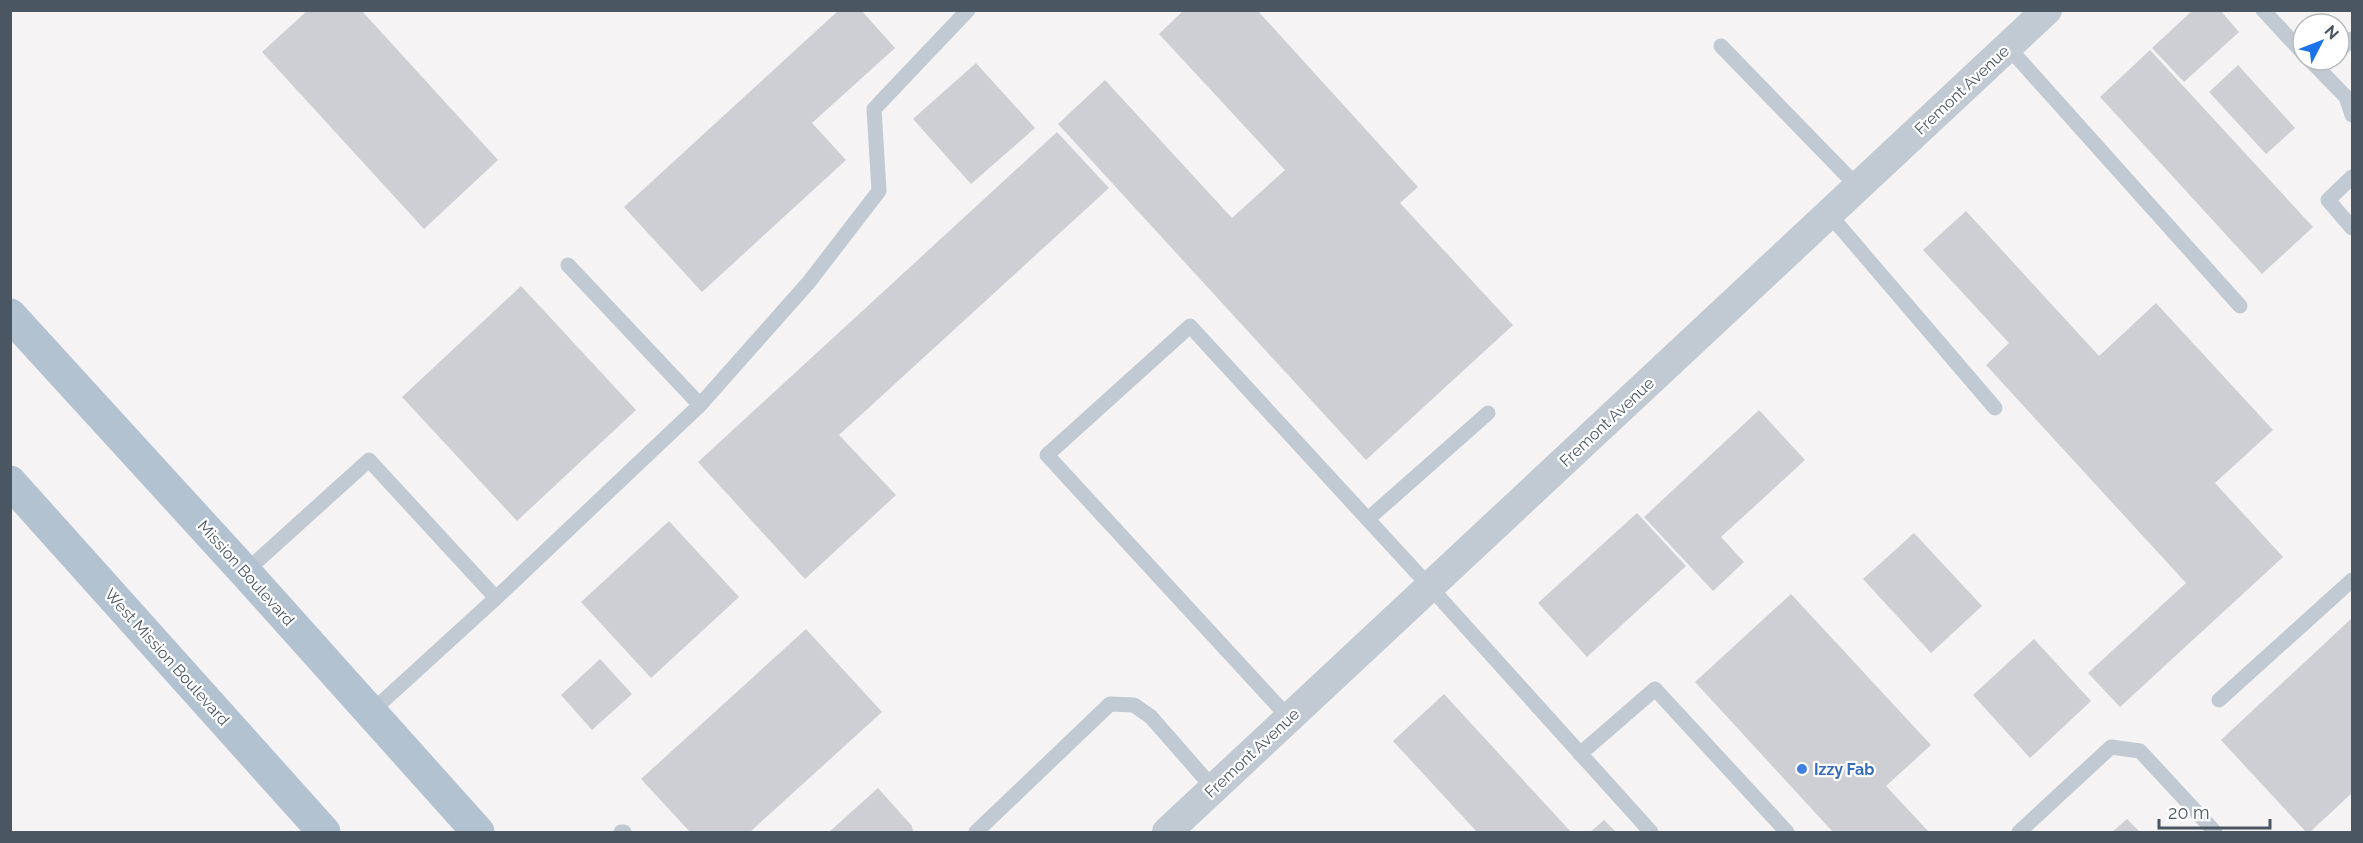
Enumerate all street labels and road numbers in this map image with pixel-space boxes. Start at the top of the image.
street label: Fremont Avenue [1911,41,2013,139]
street label: Fremont Avenue [1556,373,1658,471]
street label: Mission Boulevard [194,516,298,630]
street label: West Mission Boulevard [101,585,233,729]
street label: Fremont Avenue [1201,704,1303,802]

